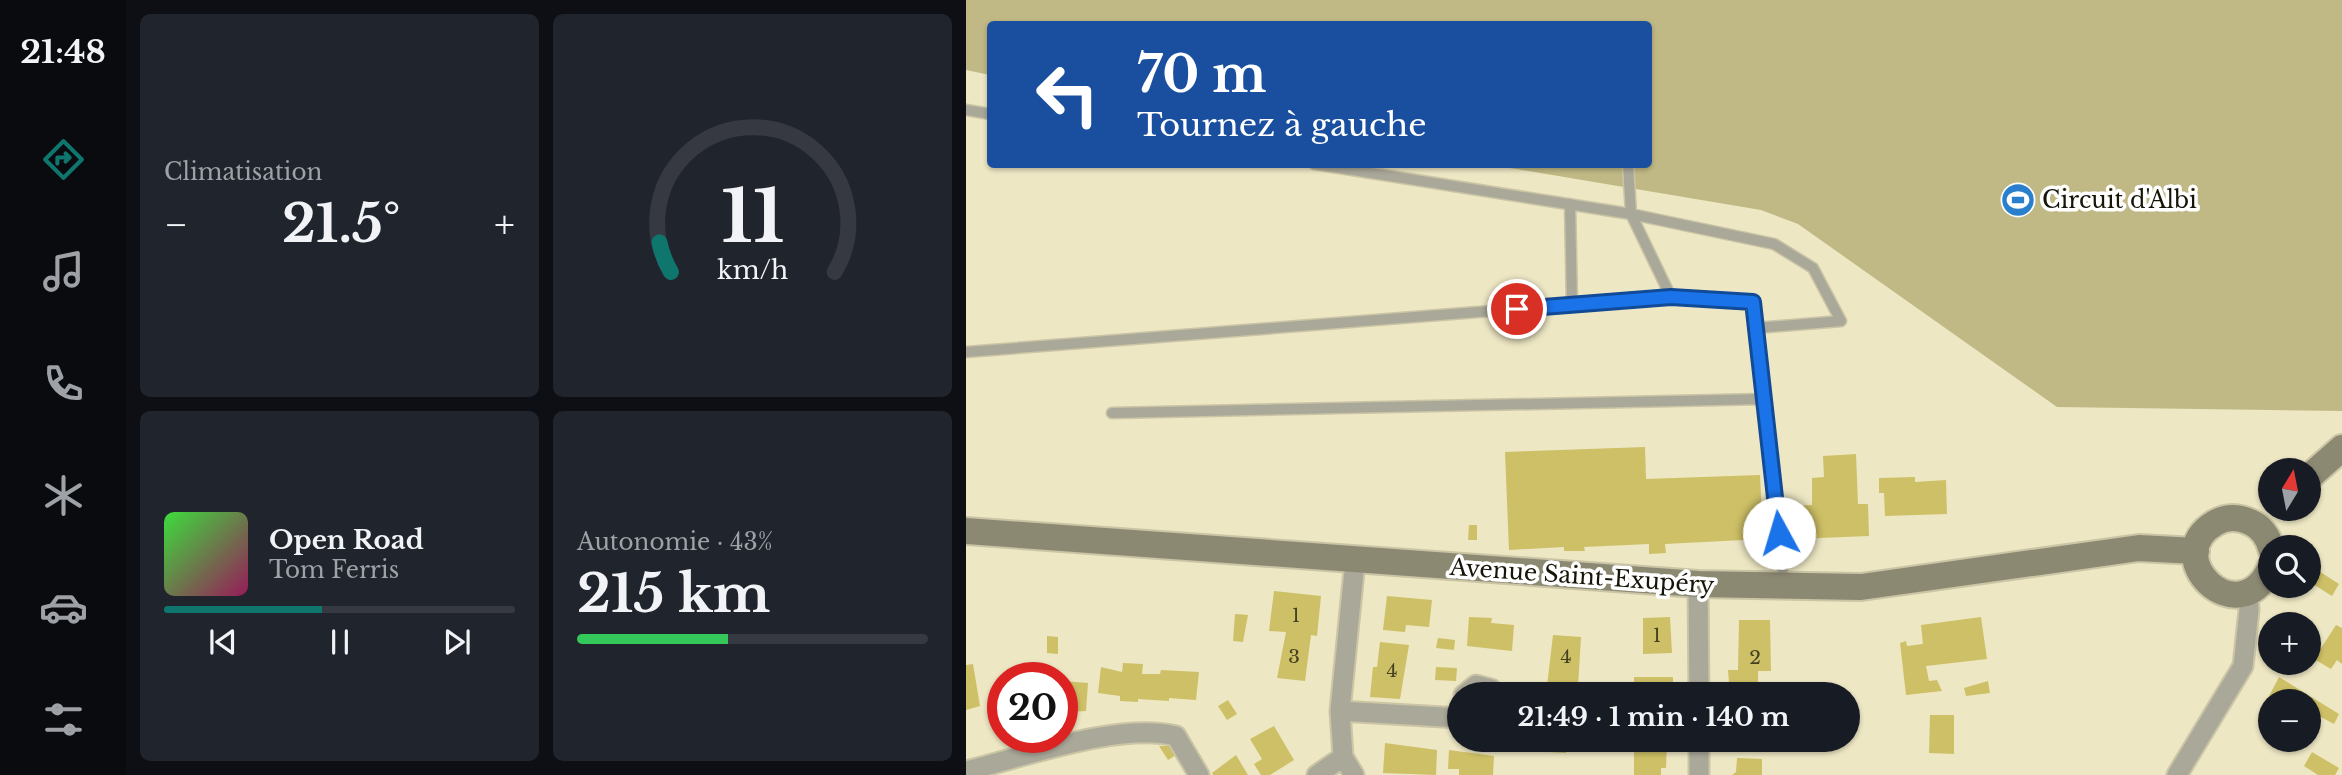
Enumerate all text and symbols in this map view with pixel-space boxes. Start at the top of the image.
text: 21:48 [20,32,106,72]
text: 70 m [1137,44,1267,105]
icon: left [1022,49,1113,140]
text: Tournez à gauche [1137,105,1427,145]
icon: directions [39,135,88,184]
text: Climatisation [164,158,322,186]
text: 11 [721,171,784,262]
sports icon: Circuit d'Albi [1999,181,2037,219]
place label: Circuit d'Albi [2042,186,2197,214]
text: 21.5° [282,192,400,256]
text: − [164,201,188,248]
text: + [494,201,515,248]
icon: music [39,247,88,296]
text: km/h [717,254,788,285]
pin [1487,279,1547,339]
icon: arrive [1498,290,1536,328]
icon: phone [39,359,88,408]
north arrow [2258,458,2320,522]
map controls [2258,458,2321,752]
icon: climate [39,471,88,520]
position arrow [1742,496,1816,570]
text: Open Road [269,524,424,556]
text: Autonomie · 43% [577,528,773,556]
button: search [2258,535,2321,598]
street label: Avenue Saint-Exupéry [1448,553,1716,599]
text: Tom Ferris [269,556,399,584]
text: 215 km [577,562,770,626]
icon: car [39,583,88,632]
house number: 1 [1292,604,1300,627]
button: + [2258,612,2321,675]
icon: previous [204,623,242,661]
icon: pause [321,623,359,661]
icon: next [438,623,476,661]
house number: 1 [1653,624,1661,647]
house number: 3 [1288,645,1300,668]
house number: 4 [1560,645,1572,668]
house number: 2 [1749,646,1761,669]
house number: 4 [1386,659,1398,682]
speed limit sign: 20 [987,662,1078,753]
button: − [2258,689,2321,752]
icon: filters [39,695,88,744]
text: 21:49 · 1 min · 140 m [1518,701,1789,733]

